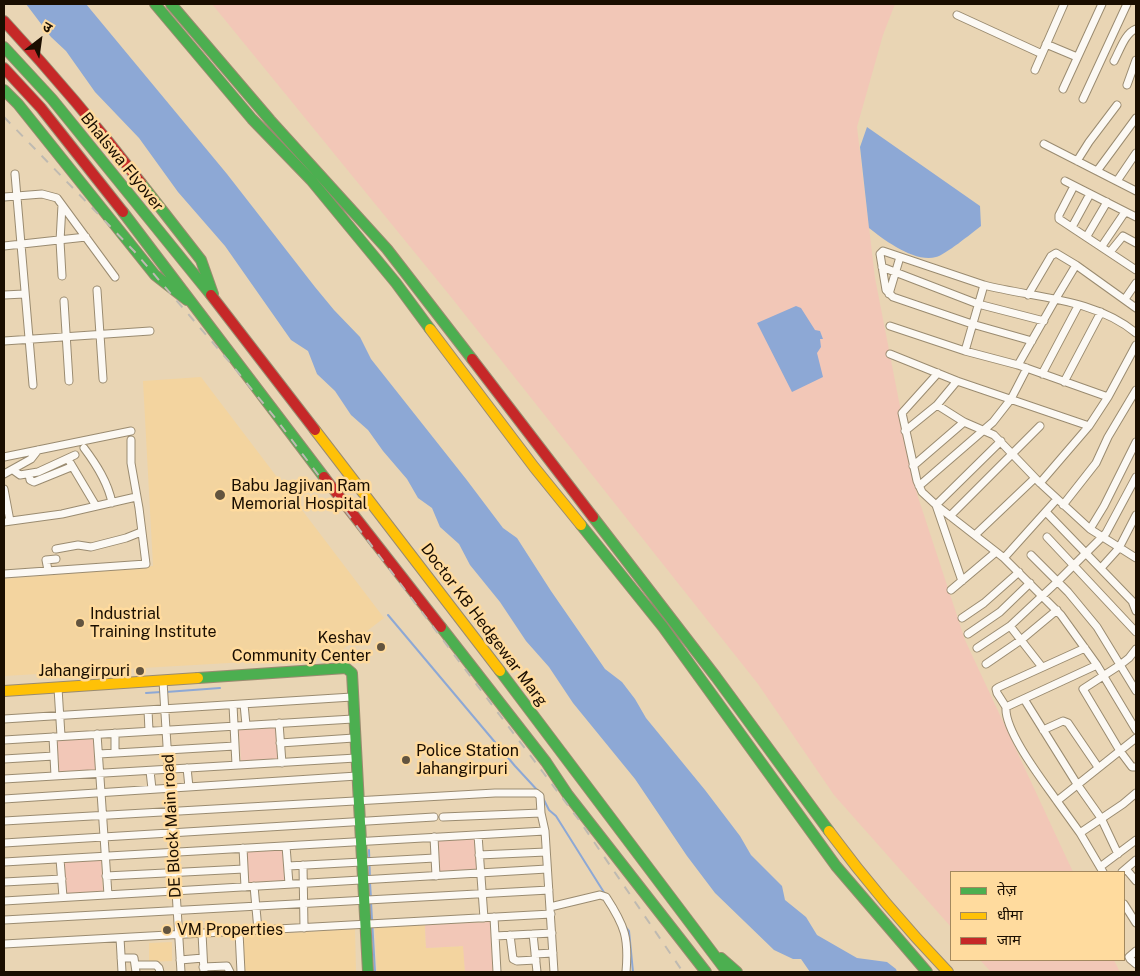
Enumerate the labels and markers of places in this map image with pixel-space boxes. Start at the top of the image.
place label: Babu Jagjivan Ram Memorial Hospital [231,476,370,514]
marker: Babu Jagjivan Ram Memorial Hospital [213,488,227,502]
place label: Industrial Training Institute [90,604,217,642]
marker: Industrial Training Institute [74,617,86,629]
place label: Keshav Community Center [232,628,371,666]
marker: Keshav Community Center [375,641,387,653]
place label: Jahangirpuri [38,661,130,681]
marker: Jahangirpuri [134,665,146,677]
place label: Police Station Jahangirpuri [416,741,519,779]
marker: Police Station Jahangirpuri [400,754,412,766]
place label: VM Properties [177,920,283,940]
marker: VM Properties [161,924,173,936]

